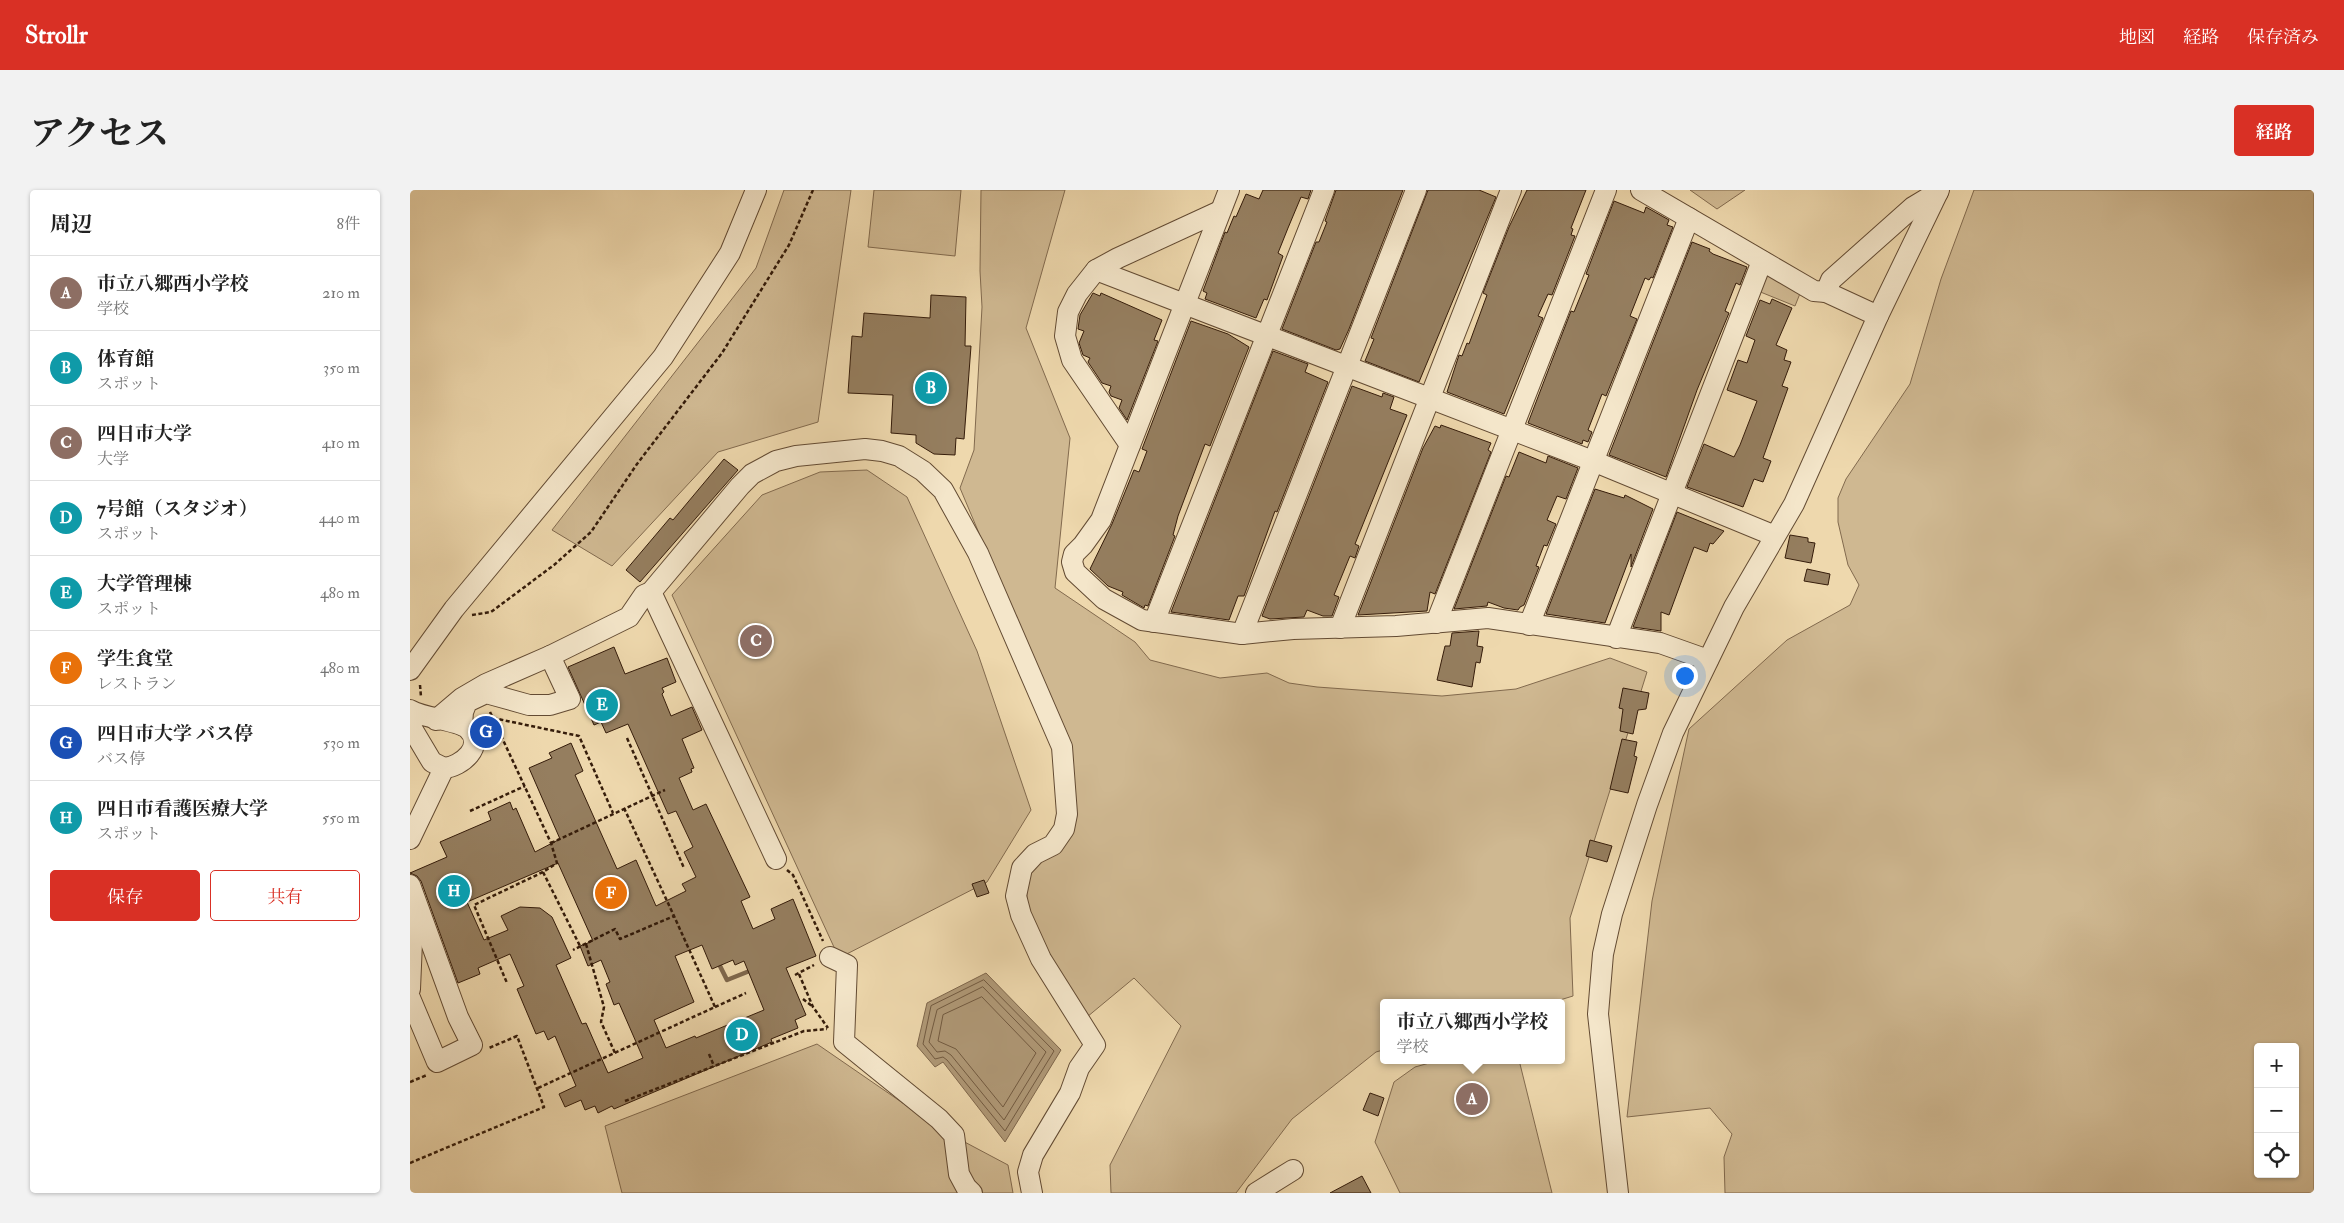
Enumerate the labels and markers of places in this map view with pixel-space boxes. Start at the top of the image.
pin: B [915,369,947,407]
pin: C [740,622,772,660]
pin: E [586,686,618,724]
pin: G [470,713,502,751]
pin: H [438,872,470,910]
pin: F [595,874,627,912]
pin: D [726,1016,758,1054]
pin: A [1456,1080,1488,1118]

